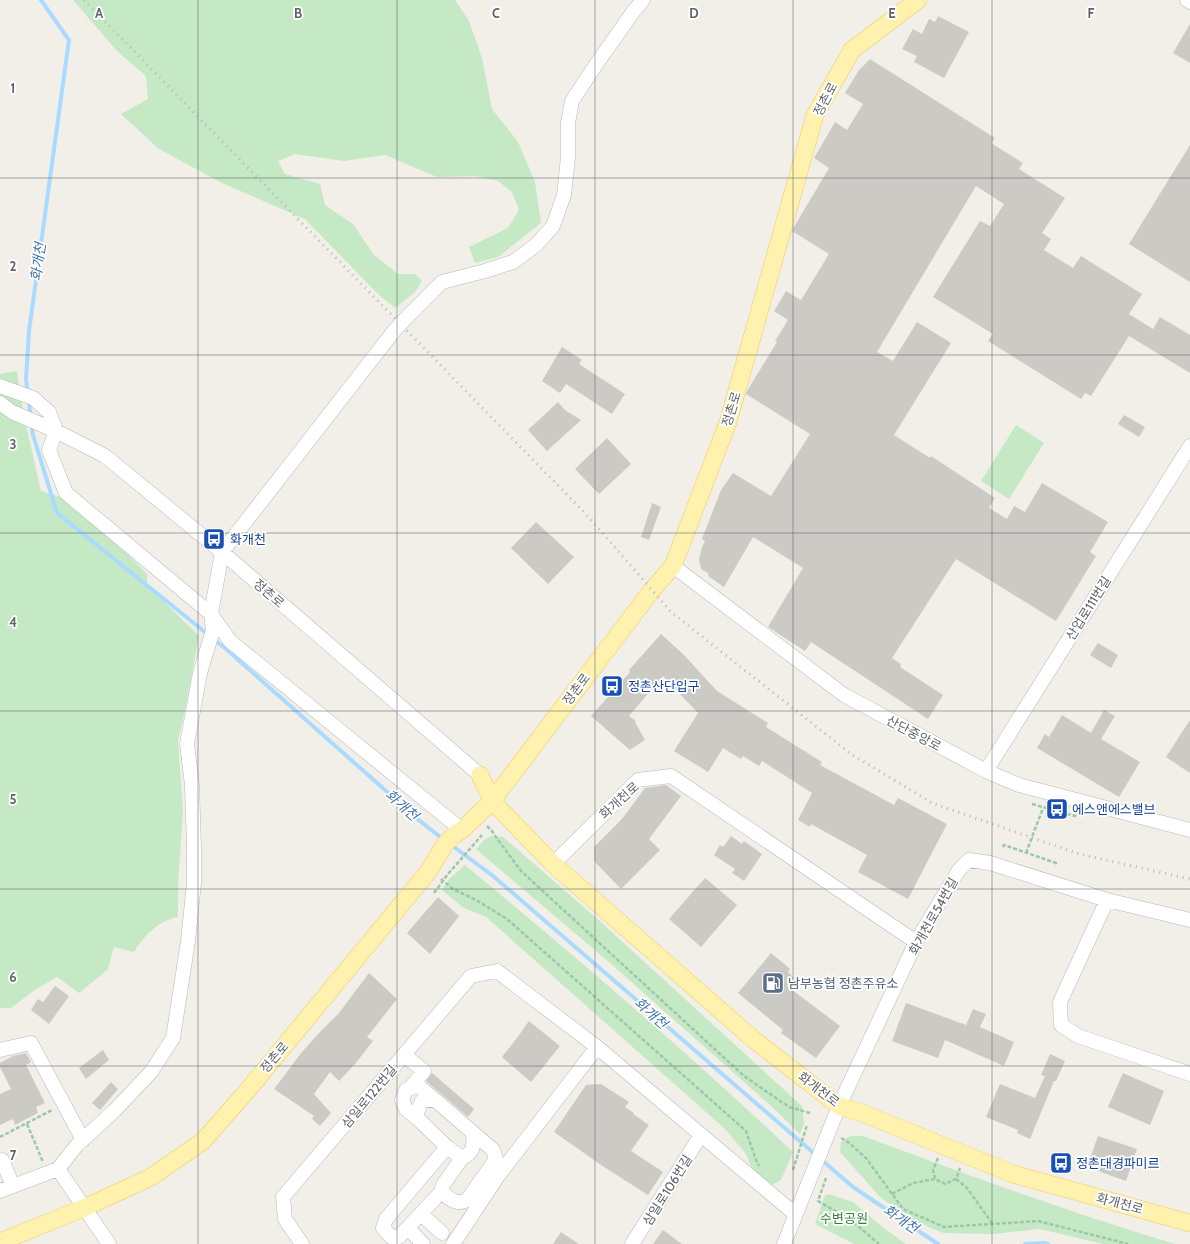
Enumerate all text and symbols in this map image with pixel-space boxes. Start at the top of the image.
text: A [95,5,104,21]
text: B [294,5,302,21]
text: C [492,5,500,21]
text: D [689,5,699,21]
text: E [888,5,896,21]
text: F [1088,5,1095,21]
street label: 정촌로 [810,79,841,119]
text: 1 [11,80,15,96]
water label: 화개천 [26,241,50,282]
text: 2 [10,258,17,274]
street label: 정촌로 [718,389,744,429]
text: 3 [9,436,17,452]
bus stop icon: 화개천 [201,526,227,552]
place label: 화개천 [230,531,266,547]
street label: 산업로111번길 [1062,573,1114,643]
street label: 정촌로 [250,575,288,611]
text: 4 [9,614,17,630]
street label: 정촌로 [559,670,593,708]
bus stop icon: 정촌산단입구 [599,673,625,699]
place label: 정촌산단입구 [628,678,700,694]
street label: 산단중앙로 [884,712,944,754]
street label: 화개천로 [596,778,642,822]
water label: 화개천 [382,786,423,825]
text: 5 [10,791,17,807]
bus stop icon: 에스앤에스밸브 [1044,796,1070,822]
place label: 에스앤에스밸브 [1072,801,1156,817]
street label: 화개천로54번길 [905,874,961,958]
text: 6 [9,969,17,985]
fuel station icon: 남부농협 정촌주유소 [760,970,786,996]
place label: 남부농협 정촌주유소 [788,975,899,991]
water label: 화개천 [631,994,672,1033]
street label: 정촌로 [256,1038,292,1076]
street label: 삼일로122번길 [338,1061,400,1131]
street label: 화개천로 [795,1068,843,1110]
text: 7 [10,1147,17,1163]
bus stop icon: 정촌대경파미르 [1048,1150,1074,1176]
street label: 삼일로106번길 [639,1152,695,1228]
place label: 정촌대경파미르 [1076,1155,1160,1171]
street label: 화개천로 [1095,1189,1145,1217]
water label: 화개천 [880,1201,923,1238]
park label: 수변공원 [820,1210,868,1226]

